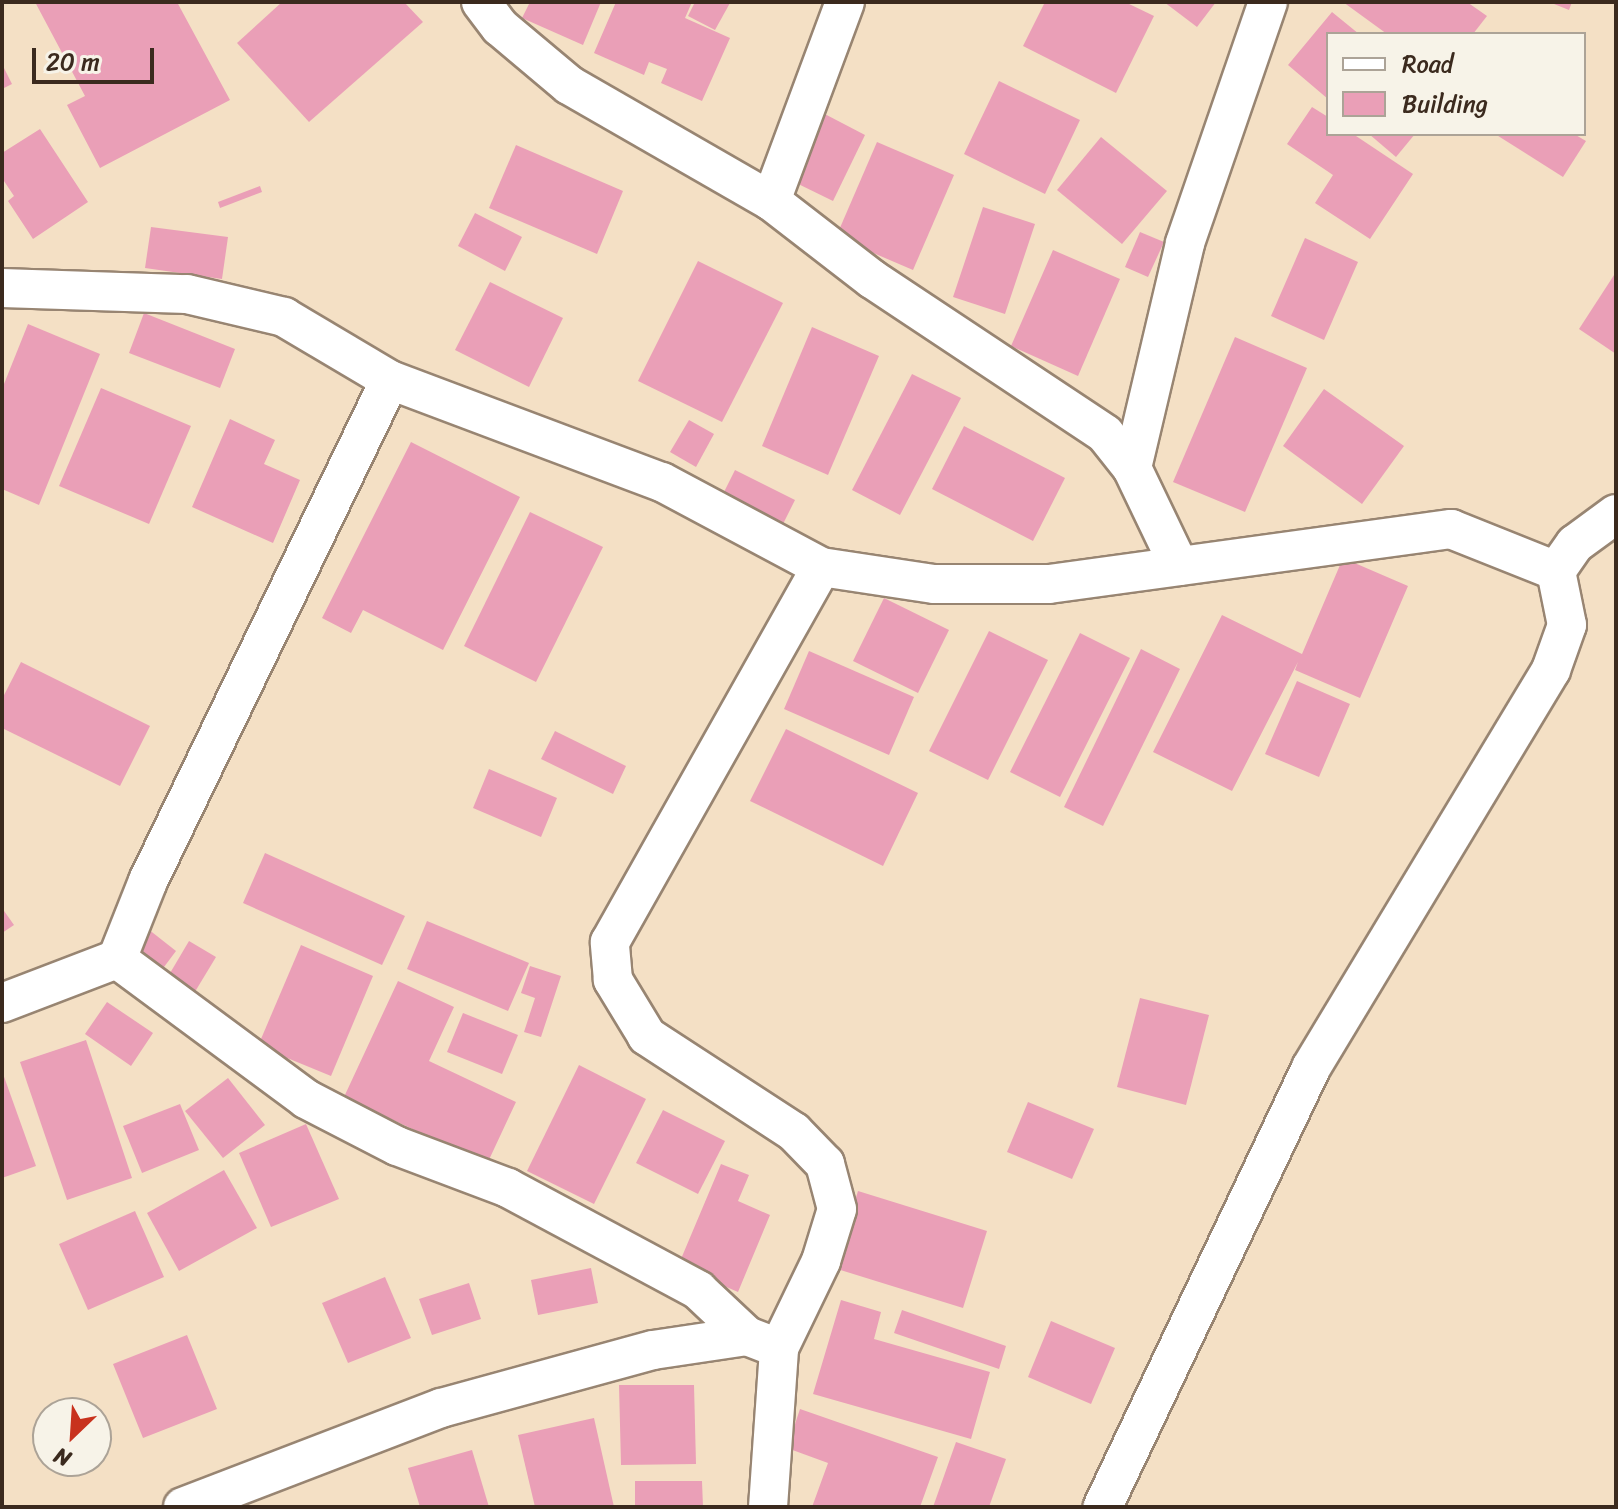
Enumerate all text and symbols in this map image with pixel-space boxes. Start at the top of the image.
scale bar [36,32,158,82]
legend [1326,32,1586,136]
text: 20 m [46,41,100,83]
text: Road [1402,43,1453,85]
text: Building [1402,83,1488,125]
north arrow [32,1397,112,1477]
text: N [47,1436,78,1478]

